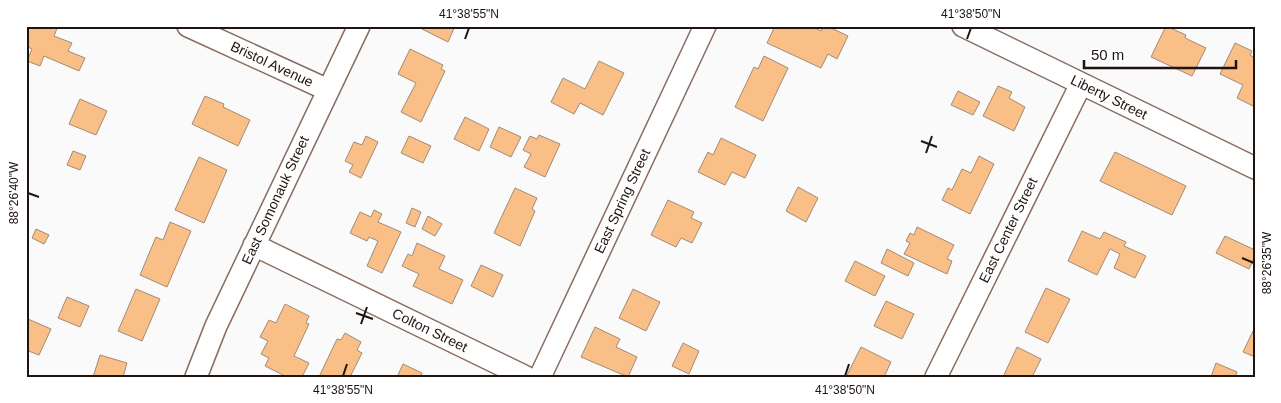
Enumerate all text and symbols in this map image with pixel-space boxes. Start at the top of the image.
text: 41°38'55"N [439,7,499,21]
text: 41°38'50"N [941,7,1001,21]
street label: Bristol Avenue [228,38,316,90]
scale bar [1084,38,1236,70]
text: 50 m [1091,46,1124,63]
street label: Liberty Street [1068,72,1150,122]
street label: East Somonauk Street [238,133,312,267]
street label: East Spring Street [591,146,653,256]
text: 88°26'40"W [7,161,21,224]
street label: East Center Street [976,175,1040,285]
text: 88°26'35"W [1260,231,1274,294]
street label: Colton Street [390,305,470,355]
text: 41°38'55"N [313,383,373,397]
text: 41°38'50"N [815,383,875,397]

